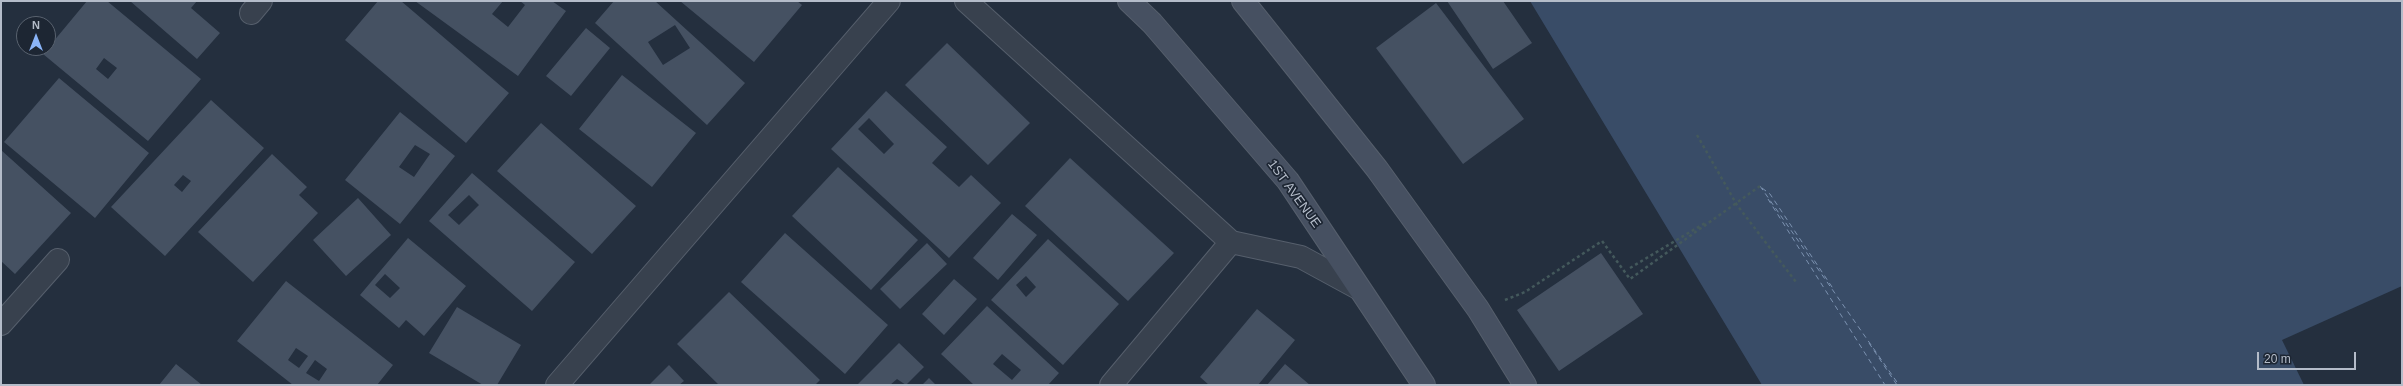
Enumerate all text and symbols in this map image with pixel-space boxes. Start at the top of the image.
north arrow [16,16,56,56]
text: N [32,19,40,31]
street label: 1ST AVENUE [1264,157,1324,231]
scale bar [2259,344,2358,370]
text: 20 m [2264,352,2291,366]

